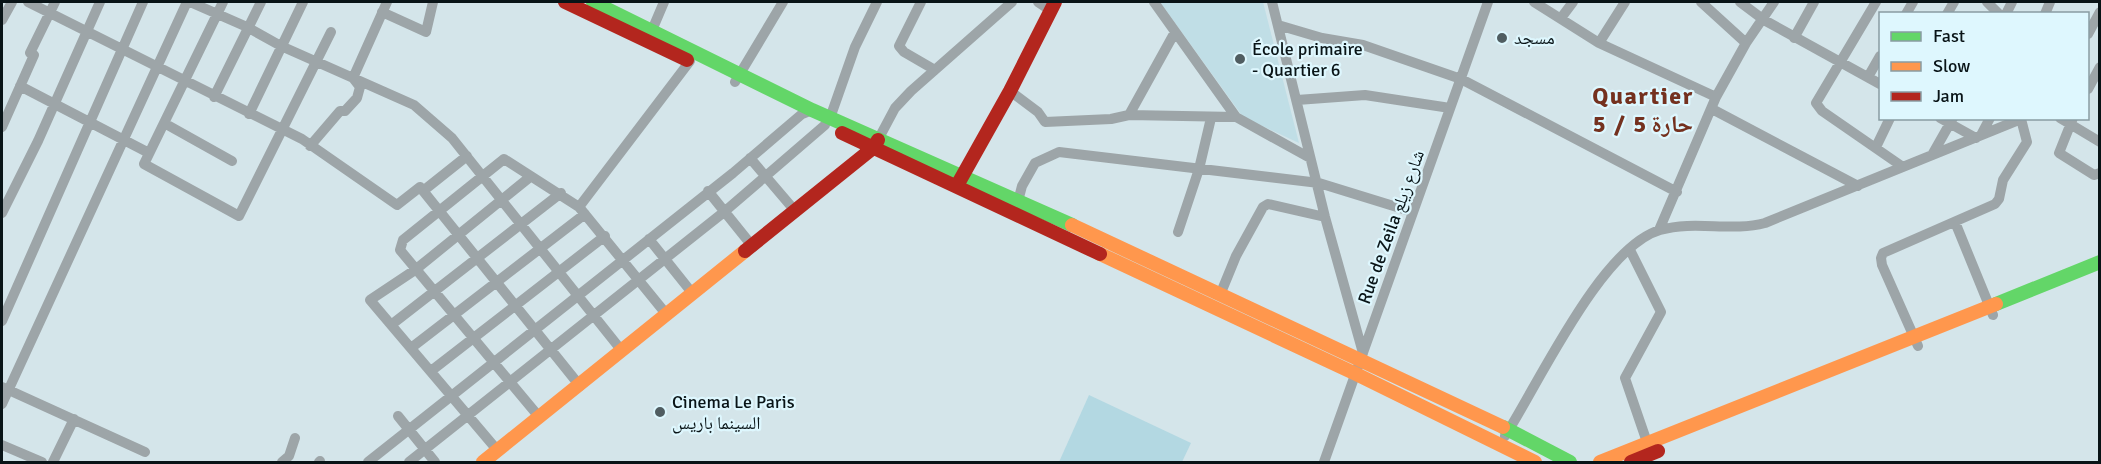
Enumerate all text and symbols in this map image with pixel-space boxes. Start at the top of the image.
legend [1879,12,2089,120]
text: Fast [1933,25,1965,47]
place label: مسجد [1514,27,1555,49]
marker: مسجد [1495,31,1509,45]
place label: École primaire - Quartier 6 [1252,38,1363,81]
marker: École primaire - Quartier 6 [1233,52,1247,66]
text: Slow [1933,55,1970,77]
district label: Quartier 5 / حارة 5 [1592,81,1694,139]
text: Jam [1933,85,1964,107]
street label: Rue de Zeila شارع زيلع [1353,147,1430,307]
place label: Cinema Le Paris السينما باريس [672,391,795,434]
marker: Cinema Le Paris السينما باريس [653,405,667,419]

